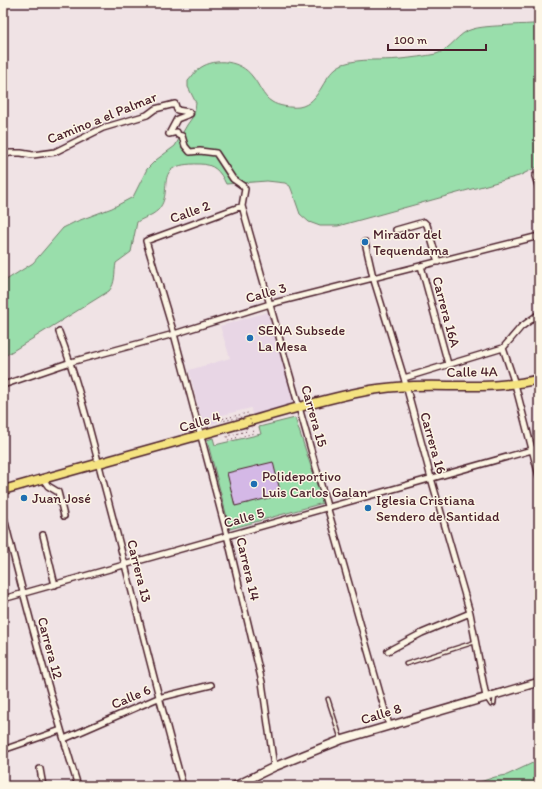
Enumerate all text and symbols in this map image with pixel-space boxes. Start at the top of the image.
scale bar [388,26,486,52]
text: 100 m [394,33,427,47]
street label: Camino a el Palmar [45,88,160,148]
street label: Calle 2 [168,197,213,227]
place label: Mirador del Tequendama [373,226,449,259]
marker: Mirador del Tequendama [360,237,370,247]
street label: Carrera 16A [428,275,464,349]
street label: Calle 3 [244,279,289,307]
place label: SENA Subsede La Mesa [258,322,346,355]
marker: SENA Subsede La Mesa [245,333,255,343]
street label: Calle 4A [446,363,498,381]
street label: Carrera 15 [297,383,331,449]
street label: Calle 4 [177,408,223,436]
street label: Carrera 16 [416,410,450,476]
place label: Polideportivo Luis Carlos Galan [262,468,367,501]
marker: Polideportivo Luis Carlos Galan [249,479,259,489]
place label: Juan José [32,490,91,507]
place label: Iglesia Cristiana Sendero de Santidad [376,492,500,525]
marker: Juan José [19,493,29,503]
marker: Iglesia Cristiana Sendero de Santidad [363,503,373,513]
street label: Calle 5 [222,504,266,532]
street label: Carrera 14 [232,536,264,603]
street label: Carrera 13 [123,538,155,604]
street label: Carrera 12 [34,615,67,682]
street label: Calle 6 [109,681,153,713]
street label: Calle 8 [359,700,404,728]

